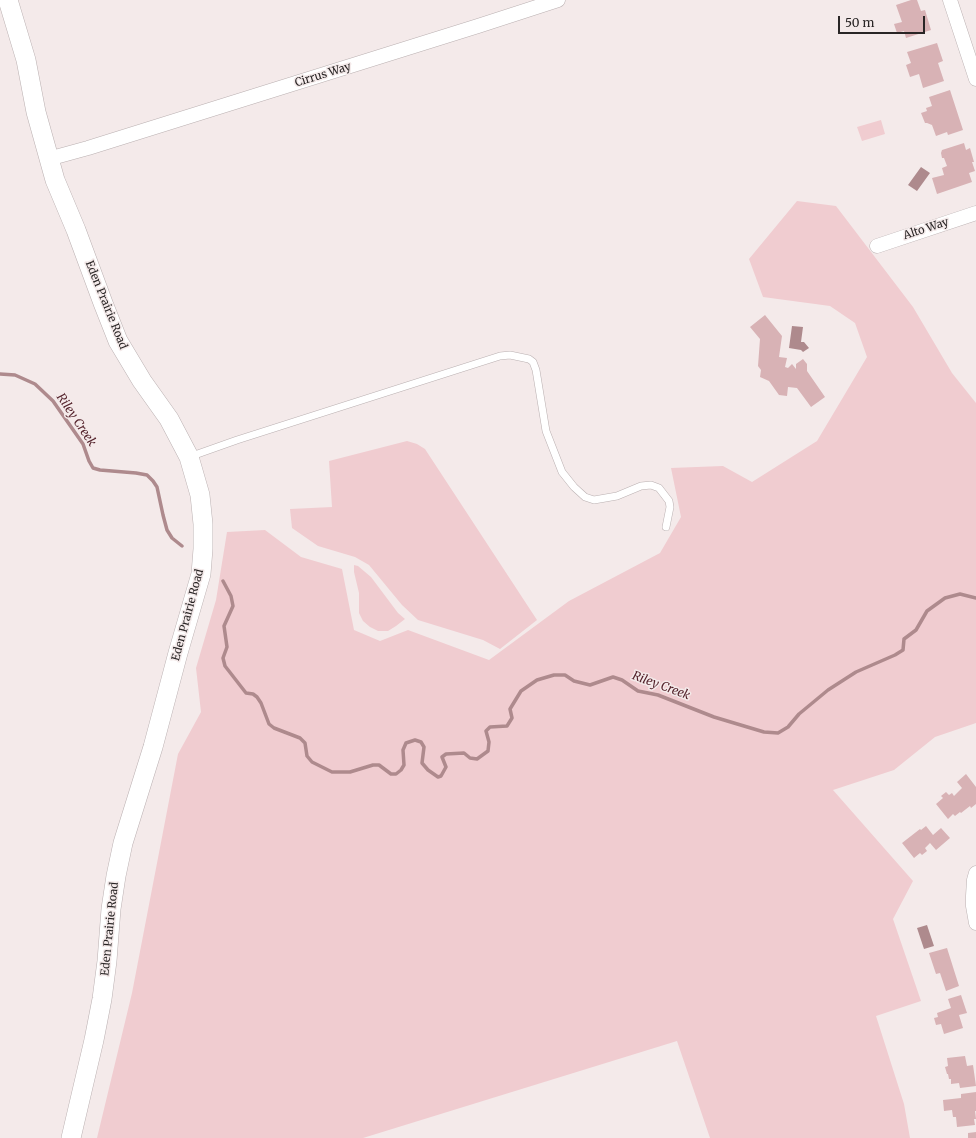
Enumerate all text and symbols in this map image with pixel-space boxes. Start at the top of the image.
scale bar [840,8,927,34]
text: 50 m [845,15,874,30]
street label: Cirrus Way [293,60,353,90]
street label: Alto Way [902,215,950,243]
street label: Eden Prairie Road [82,259,130,351]
water label: Riley Creek [53,391,99,449]
street label: Eden Prairie Road [169,568,207,662]
water label: Riley Creek [630,669,692,703]
street label: Eden Prairie Road [99,881,121,977]

